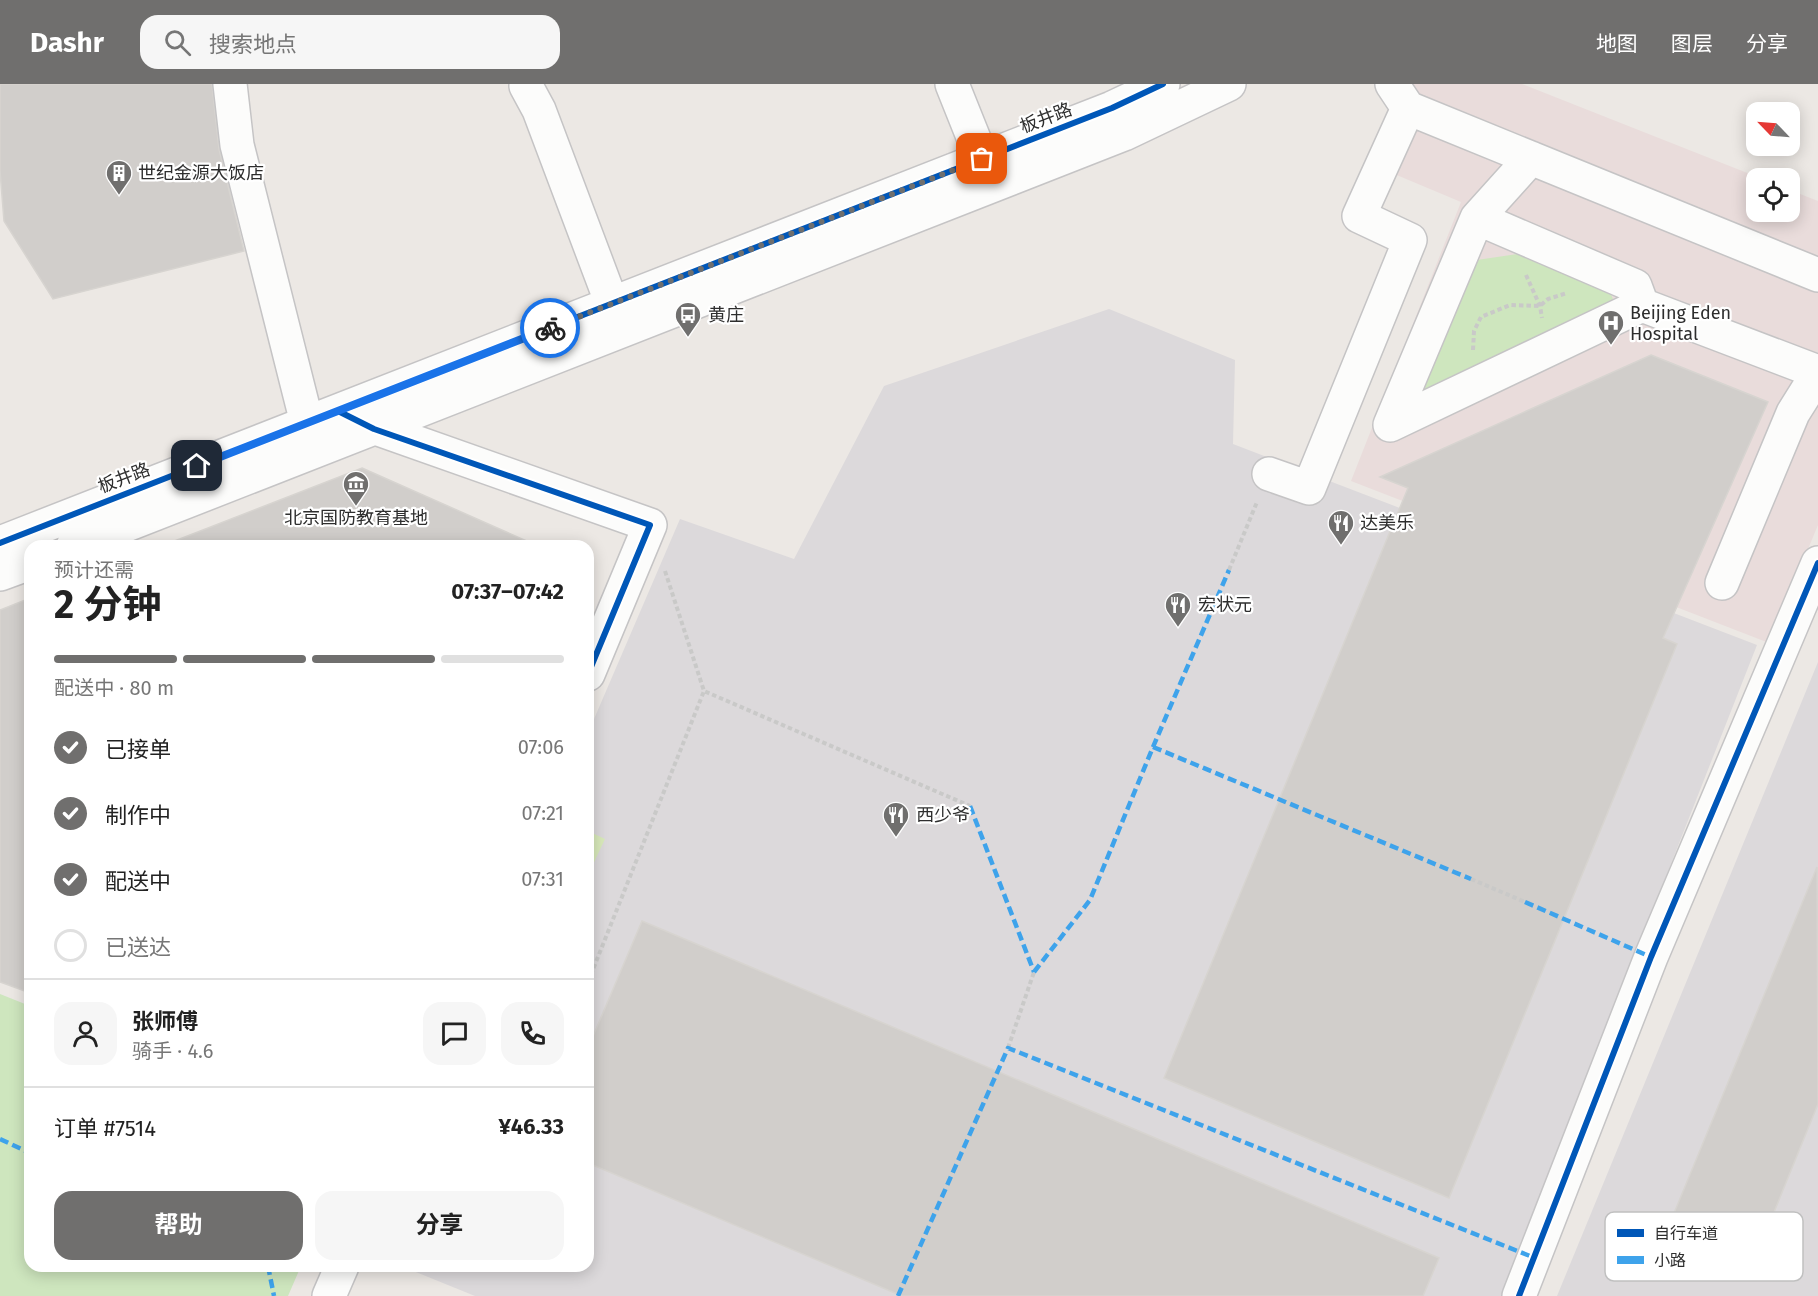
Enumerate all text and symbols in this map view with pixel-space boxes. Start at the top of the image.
search box [140,15,560,69]
text: Dashr [30,26,104,59]
icon: search [161,26,194,59]
text: 搜索地点 [209,31,297,58]
text: 地图 [1596,31,1638,57]
text: 图层 [1671,31,1713,57]
text: 分享 [1746,31,1788,57]
street label: 板井路 [1017,98,1075,138]
north arrow [1746,102,1800,156]
map controls [1746,102,1800,222]
pin [956,133,1007,184]
icon: bag [965,142,998,175]
building icon: 世纪金源大饭店 [104,158,134,196]
place label: 世纪金源大饭店 [138,162,264,184]
button: locate [1746,168,1800,222]
courier [520,298,580,358]
bus stop icon: 黄庄 [673,300,703,338]
place label: Beijing Eden Hospital [1630,302,1731,345]
place label: 黄庄 [708,304,744,326]
hospital icon: Beijing Eden Hospital [1596,308,1626,346]
icon: bike [534,312,567,345]
pin [171,440,222,491]
icon: home [180,449,213,482]
street label: 板井路 [95,458,153,498]
museum icon: 北京国防教育基地 [341,469,371,507]
place label: 北京国防教育基地 [284,507,428,529]
restaurant icon: 达美乐 [1326,508,1356,546]
place label: 达美乐 [1360,512,1414,534]
text: 预计还需 [54,558,134,582]
text: 07:37–07:42 [451,578,564,605]
text: 2 分钟 [54,582,161,628]
restaurant icon: 宏状元 [1163,590,1193,628]
place label: 宏状元 [1198,594,1252,616]
text: 配送中 · 80 m [54,676,174,700]
icon: check [54,731,87,764]
text: 07:06 [518,735,564,759]
text: 已接单 [105,736,171,763]
icon: check [54,797,87,830]
restaurant icon: 西少爷 [881,800,911,838]
text: 07:21 [522,801,564,825]
text: 制作中 [105,802,171,829]
place label: 西少爷 [916,804,970,826]
icon: check [54,863,87,896]
text: 07:31 [521,867,564,891]
text: 配送中 [105,868,171,895]
text: 已送达 [105,934,171,961]
button: person [54,1002,117,1065]
button: chat [423,1002,486,1065]
button: phone [501,1002,564,1065]
text: 张师傅 [132,1008,198,1035]
text: 骑手 · 4.6 [132,1039,213,1063]
text: ¥46.33 [499,1113,564,1140]
text: 订单 #7514 [54,1115,156,1142]
button: 帮助 [54,1191,303,1260]
button: 分享 [315,1191,564,1260]
legend [1605,1212,1803,1281]
text: 自行车道 [1654,1224,1718,1243]
text: 小路 [1654,1251,1686,1270]

